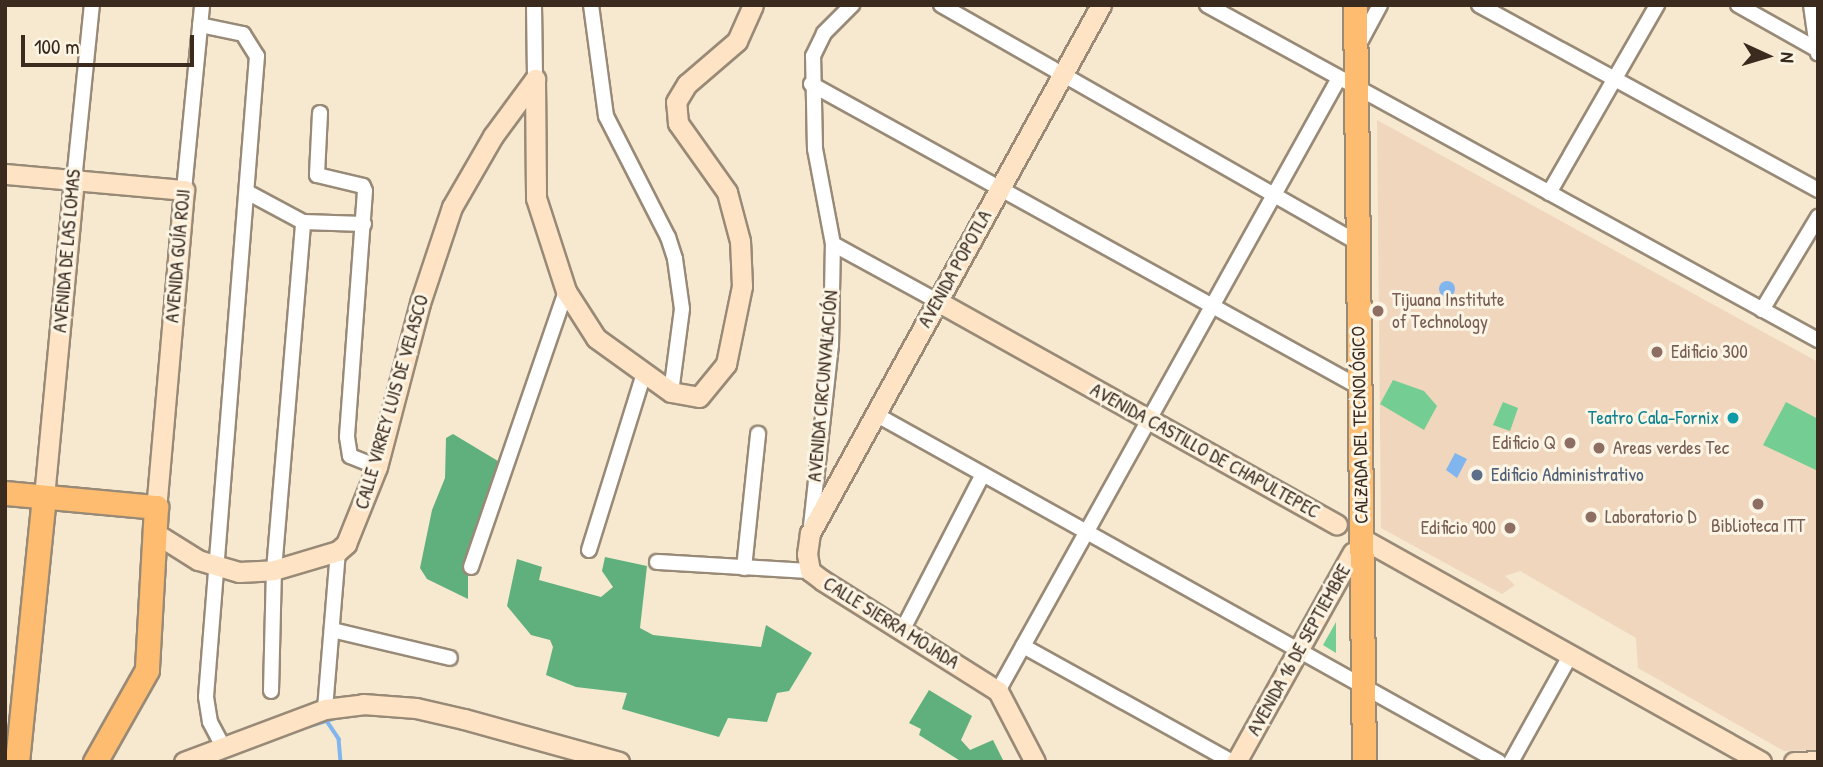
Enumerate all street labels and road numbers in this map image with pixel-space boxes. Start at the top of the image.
street label: AVENIDA DE LAS LOMAS [49,168,85,334]
street label: AVENIDA GUÍA ROJI [161,188,195,324]
street label: AVENIDA POPOTLA [913,207,997,331]
street label: AVENIDA CIRCUNVALACIÓN [803,289,843,483]
street label: CALLE VIRREY LUIS DE VELASCO [350,292,434,512]
street label: CALZADA DEL TECNOLÓGICO [1347,326,1373,524]
street label: AVENIDA CASTILLO DE CHAPULTEPEC [1086,378,1324,524]
street label: AVENIDA 16 DE SEPTIEMBRE [1242,560,1356,740]
street label: CALLE SIERRA MOJADA [819,572,963,674]

